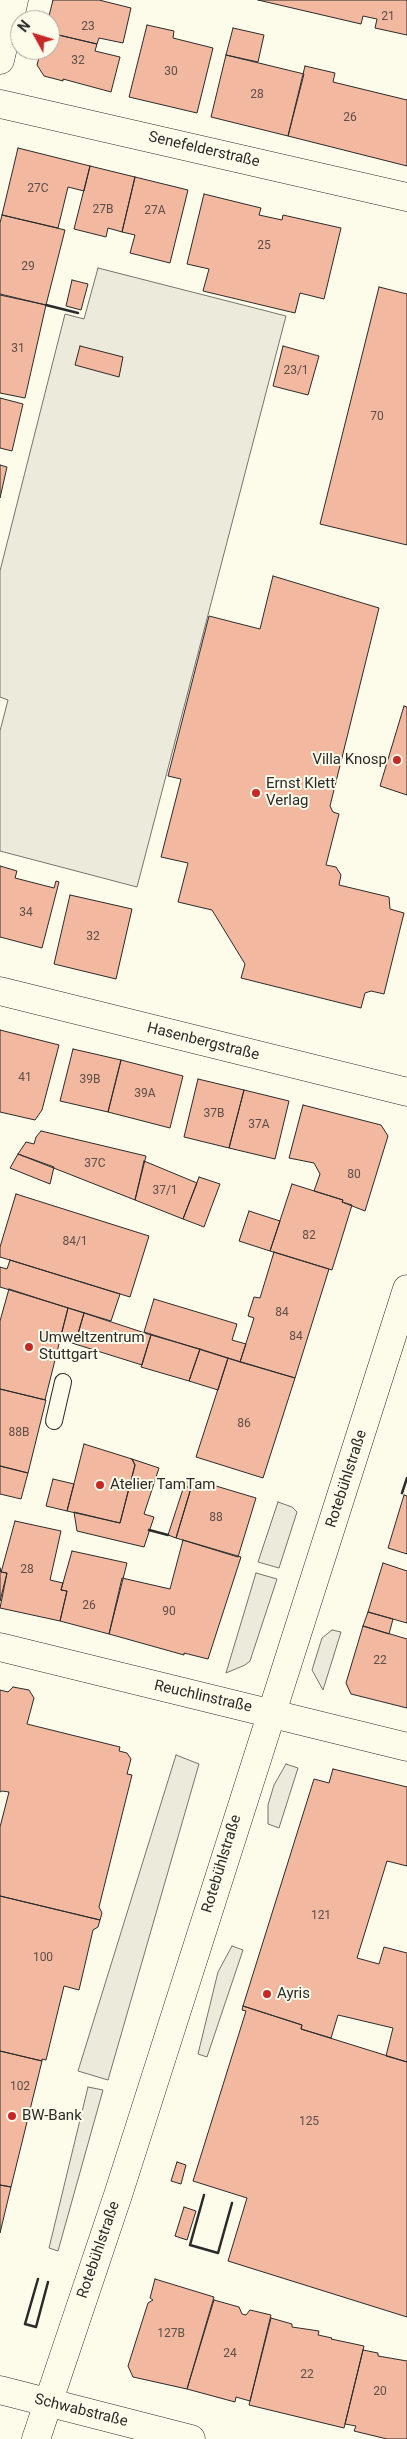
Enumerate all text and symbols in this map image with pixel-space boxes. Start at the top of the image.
north arrow [10,10,60,60]
house number: 21 [381,10,395,24]
text: N [15,17,33,35]
house number: 23 [81,20,95,34]
house number: 32 [71,54,85,68]
house number: 30 [164,65,178,79]
house number: 28 [250,88,264,102]
house number: 26 [343,111,357,125]
street label: Senefelderstraße [147,128,261,172]
house number: 27C [27,182,49,196]
house number: 27B [93,203,113,217]
house number: 27A [144,204,166,218]
house number: 25 [257,239,271,253]
house number: 29 [21,260,35,274]
house number: 31 [11,342,25,356]
house number: 23/1 [283,364,309,378]
house number: 70 [370,410,384,424]
place label: Villa Knosp [312,751,387,769]
marker: Villa Knosp [391,754,403,766]
place label: Ernst Klett Verlag [266,775,335,810]
marker: Ernst Klett Verlag [250,787,262,799]
house number: 34 [19,906,33,920]
house number: 32 [86,930,100,944]
street label: Hasenbergstraße [145,1019,261,1065]
house number: 41 [18,1071,32,1085]
house number: 39B [80,1073,100,1087]
house number: 39A [134,1087,156,1101]
house number: 37B [204,1107,224,1121]
house number: 37A [248,1118,270,1132]
house number: 37C [84,1157,106,1171]
house number: 80 [347,1168,361,1182]
house number: 37/1 [152,1184,178,1198]
house number: 82 [302,1229,316,1243]
house number: 84/1 [62,1235,88,1249]
house number: 84 [275,1306,289,1320]
place label: Umweltzentrum Stuttgart [39,1329,145,1364]
house number: 84 [289,1330,303,1344]
marker: Umweltzentrum Stuttgart [23,1341,35,1353]
house number: 86 [237,1417,251,1431]
house number: 88B [9,1426,29,1440]
street label: Rotebühlstraße [323,1428,371,1530]
place label: Atelier TamTam [110,1476,215,1494]
marker: Atelier TamTam [94,1479,106,1491]
house number: 88 [209,1511,223,1525]
house number: 28 [20,1563,34,1577]
house number: 26 [82,1599,96,1613]
house number: 90 [162,1605,176,1619]
house number: 22 [373,1654,387,1668]
street label: Reuchlinstraße [152,1677,254,1717]
street label: Rotebühlstraße [199,1813,245,1915]
house number: 121 [311,1909,331,1923]
house number: 100 [33,1951,53,1965]
place label: Ayris [277,1985,310,2003]
marker: Ayris [261,1988,273,2000]
house number: 102 [10,2080,30,2094]
place label: BW-Bank [22,2107,82,2125]
marker: BW-Bank [6,2110,18,2122]
house number: 125 [299,2115,319,2129]
street label: Rotebühlstraße [74,2199,124,2301]
house number: 127B [157,2327,185,2341]
house number: 24 [223,2347,237,2361]
house number: 22 [300,2368,314,2382]
house number: 20 [373,2385,387,2399]
street label: Schwabstraße [33,2391,129,2431]

